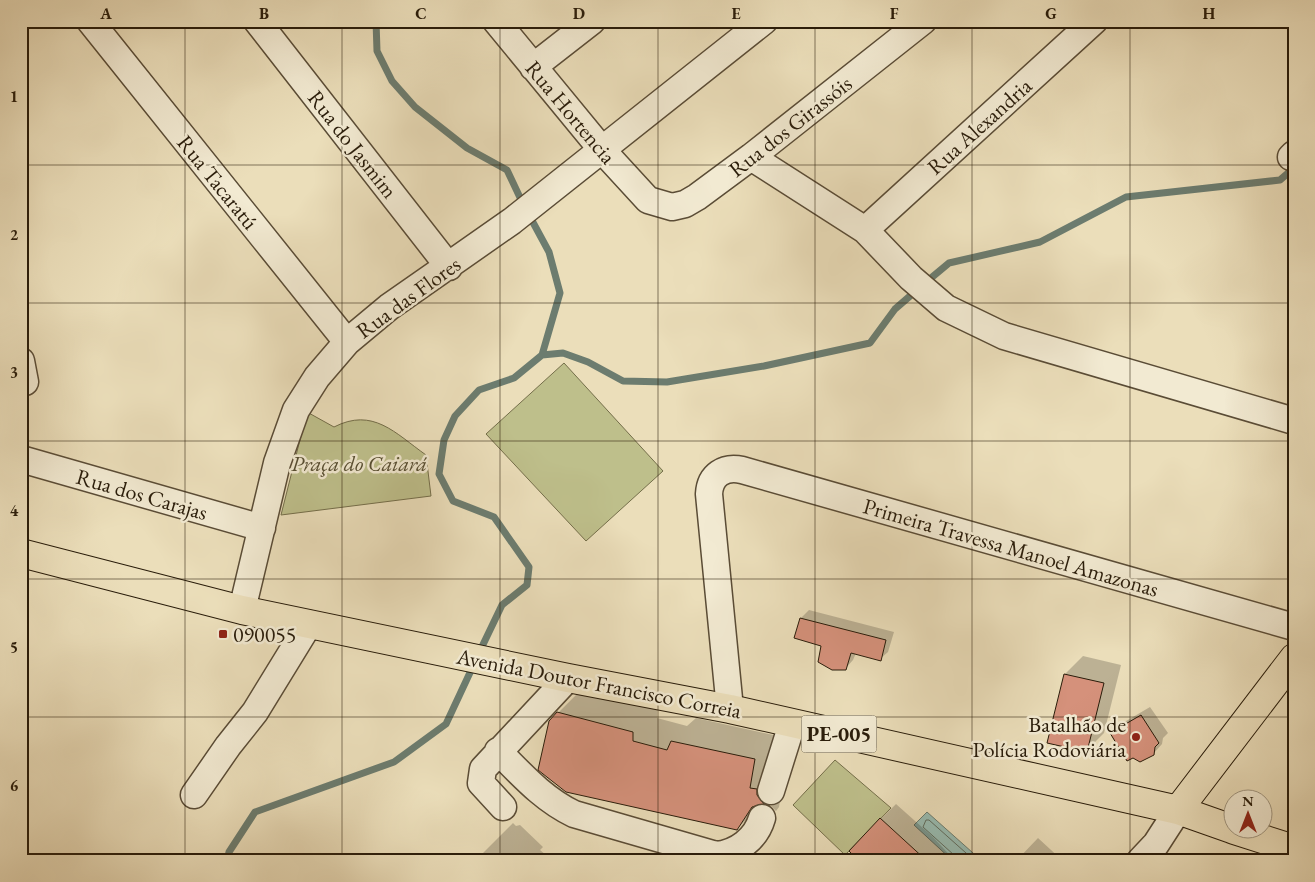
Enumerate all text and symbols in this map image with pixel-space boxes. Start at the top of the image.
text: A [99,3,112,24]
text: B [259,3,269,24]
text: C [415,3,427,24]
text: D [573,3,585,24]
text: E [731,3,741,24]
text: F [890,3,899,24]
text: G [1045,3,1057,24]
text: H [1203,3,1216,24]
street label: Rua Hortencia [519,54,623,170]
street label: Rua dos Girassóis [723,69,858,184]
street label: Rua Alexandria [921,71,1038,181]
street label: Rua do Jasmim [301,84,404,204]
text: 1 [10,86,18,107]
street label: Rua Tacaratú [171,129,265,236]
text: 2 [10,224,19,245]
street label: Rua das Flores [350,250,466,345]
text: 3 [10,362,18,383]
park label: Praça do Caiará [291,449,427,478]
street label: Rua dos Carajas [73,462,211,527]
street label: Primeira Travessa Manoel Amazonas [860,491,1162,604]
text: 4 [10,500,19,521]
place label: 090055 [233,620,296,649]
marker: 090055 [217,628,229,640]
text: 5 [10,637,18,658]
street label: Avenida Doutor Francisco Correia [453,641,744,725]
place label: Batalhão de Polícia Rodoviária [973,710,1126,764]
road number: PE-005 [802,716,876,752]
marker: Batalhão de Polícia Rodoviária [1130,731,1142,743]
text: 6 [10,775,19,796]
north arrow [1222,790,1272,840]
text: N [1242,792,1254,810]

